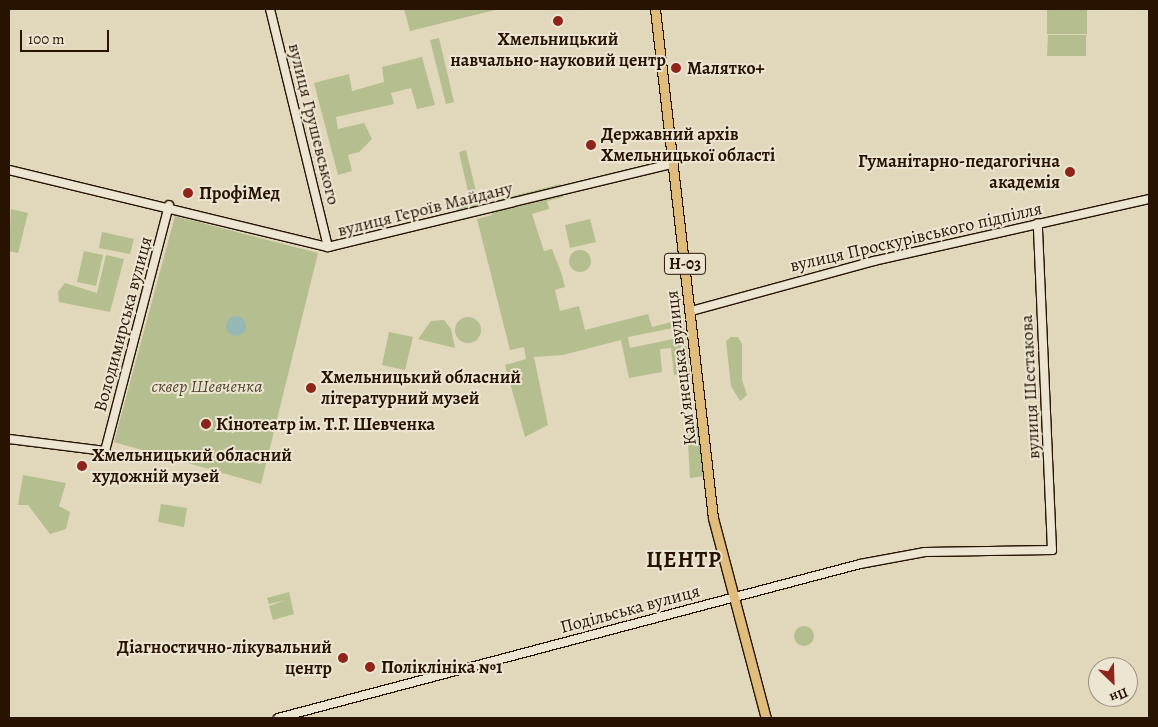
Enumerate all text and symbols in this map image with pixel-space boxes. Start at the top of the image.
marker: Хмельницький навчально-науковий центр [552,15,564,27]
scale bar [22,20,111,52]
text: 100 m [28,29,65,49]
place label: Хмельницький навчально-науковий центр [450,29,666,72]
street label: вулиця Грушевського [283,41,345,207]
place label: Малятко+ [687,57,765,79]
marker: Малятко+ [669,61,683,75]
place label: Державний архів Хмельницької області [601,124,775,166]
marker: Державний архів Хмельницької області [585,139,597,151]
place label: Гуманітарно-педагогічна академія [858,151,1060,193]
marker: Гуманітарно-педагогічна академія [1064,166,1076,178]
street label: вулиця Героїв Майдану [335,177,515,241]
place label: ПрофіМед [199,182,280,204]
marker: ПрофіМед [181,186,195,200]
street label: вулиця Проскурівського підпілля [788,197,1044,277]
street label: Володимирська вулиця [89,234,157,414]
road number: Н-03 [664,250,706,278]
street label: Камʼянецька вулиця [661,289,701,447]
street label: вулиця Шестакова [1015,314,1045,460]
place label: Хмельницький обласний літературний музей [321,367,521,409]
park label: сквер Шевченка [151,375,263,397]
marker: Хмельницький обласний літературний музей [305,382,317,394]
place label: Кінотеатр ім. Т.Г. Шевченка [216,413,436,435]
marker: Кінотеатр ім. Т.Г. Шевченка [200,418,212,430]
place label: Хмельницький обласний художній музей [92,445,292,488]
marker: Хмельницький обласний художній музей [76,460,88,472]
district label: ЦЕНТР [646,548,722,574]
street label: Подільська вулиця [558,580,702,638]
place label: Діагностично-лікувальний центр [117,637,332,680]
marker: Діагностично-лікувальний центр [336,651,350,665]
place label: Поліклініка №1 [381,656,502,678]
north arrow [1088,657,1138,707]
marker: Поліклініка №1 [363,660,377,674]
text: Пн [1107,683,1131,708]

